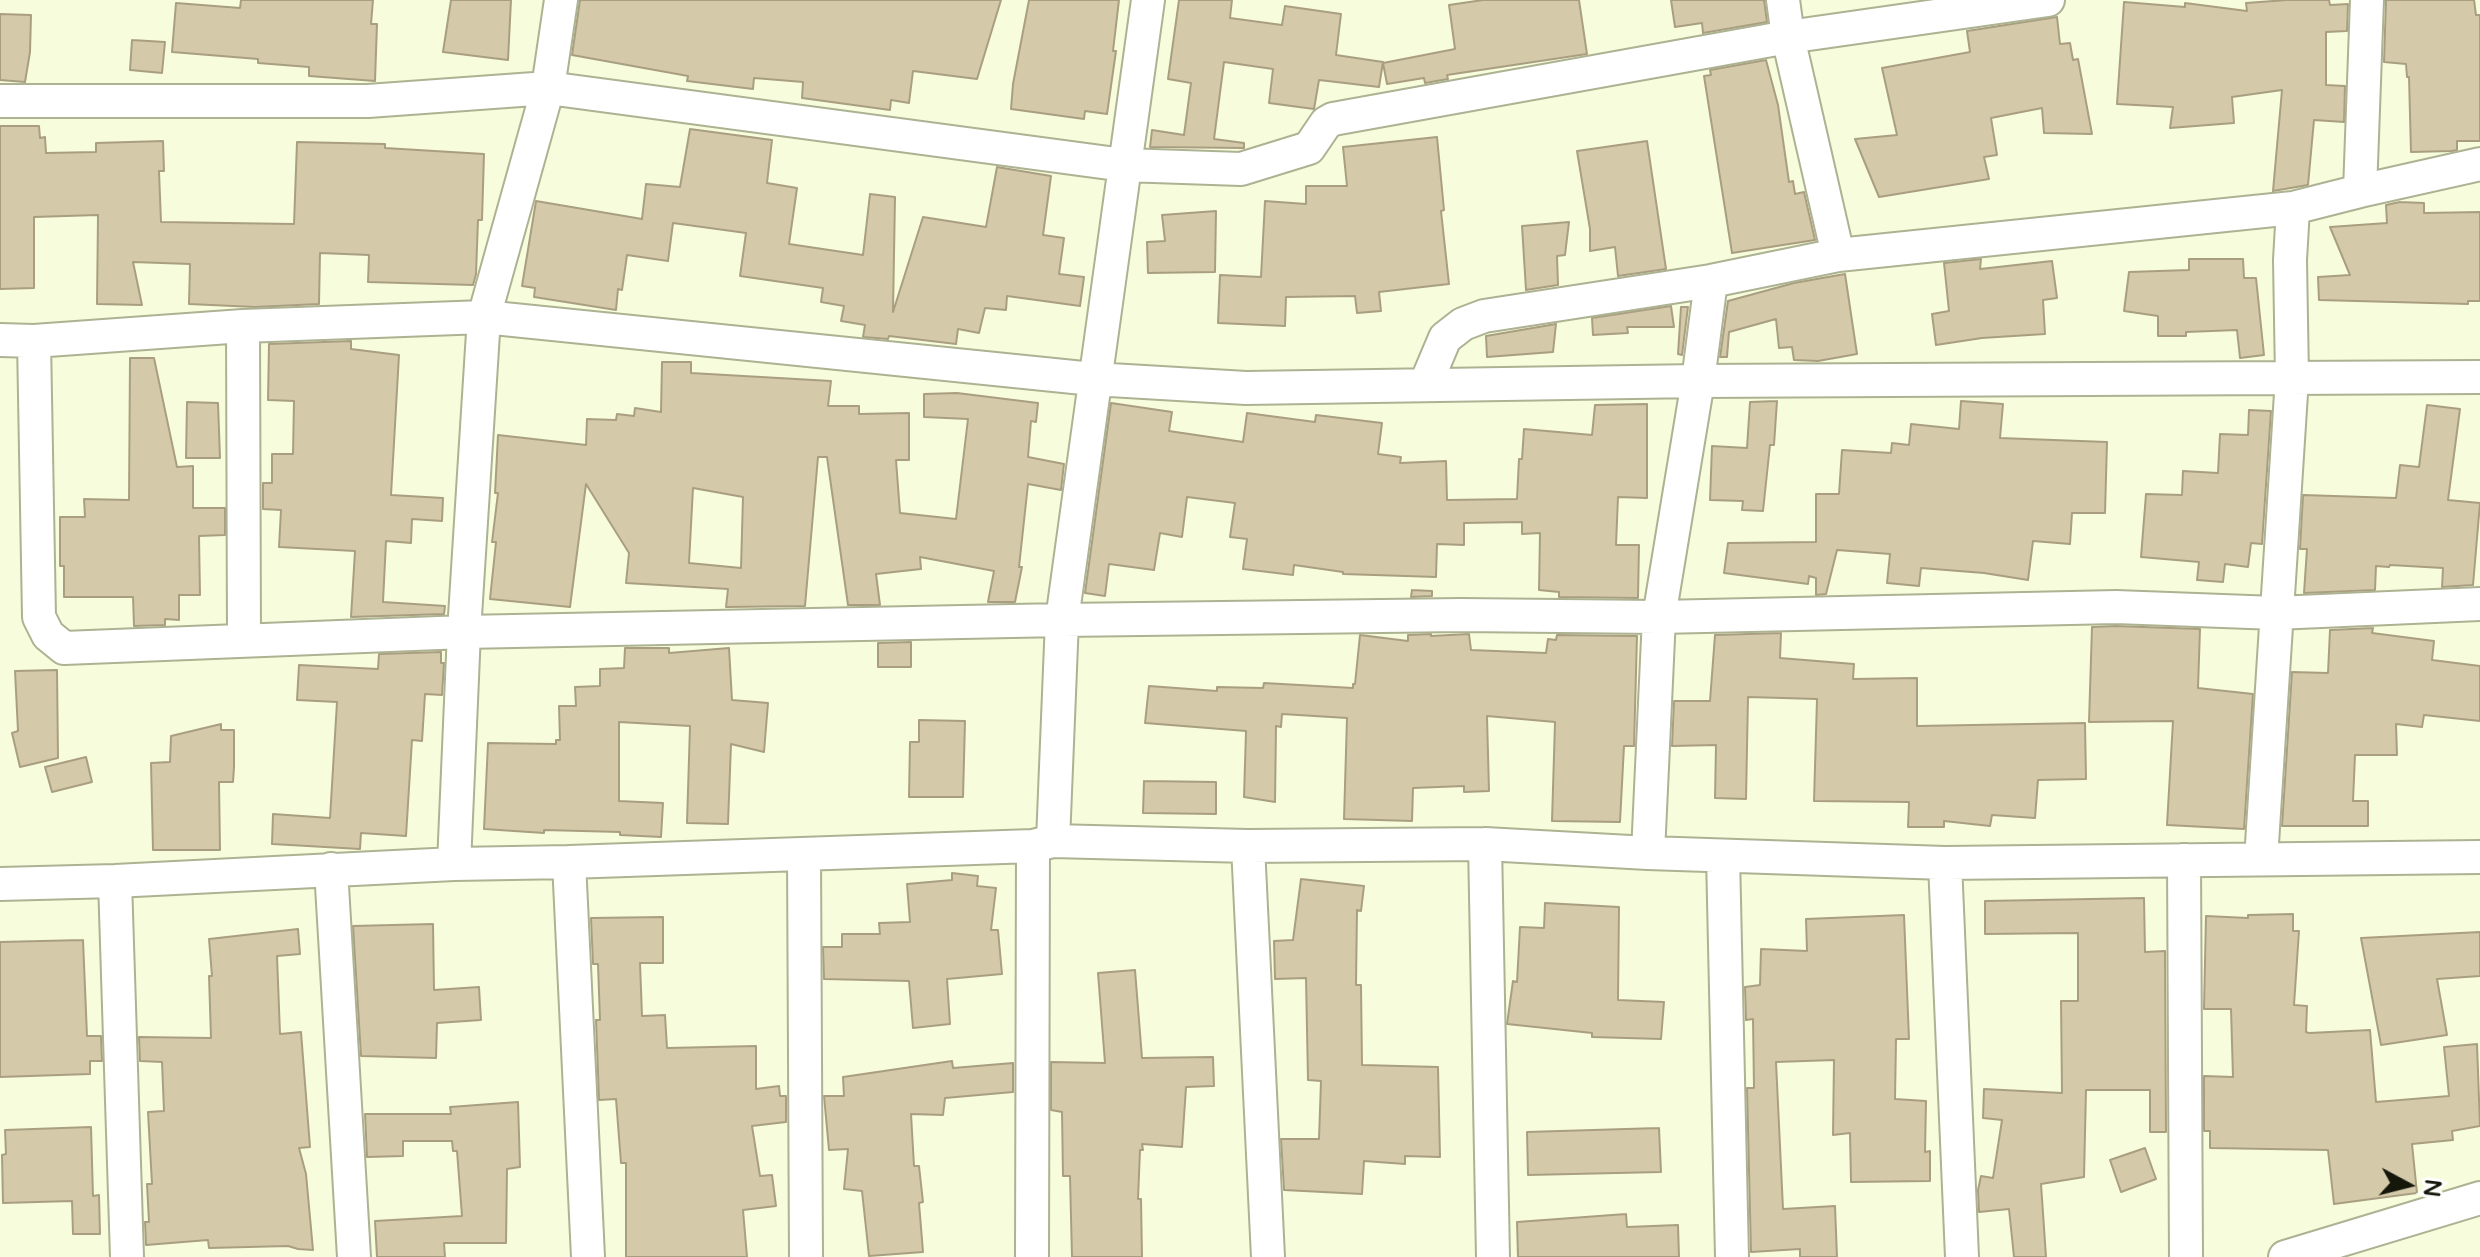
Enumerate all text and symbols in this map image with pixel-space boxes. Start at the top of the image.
north arrow [2368,1145,2448,1225]
text: N [2418,1178,2446,1198]

